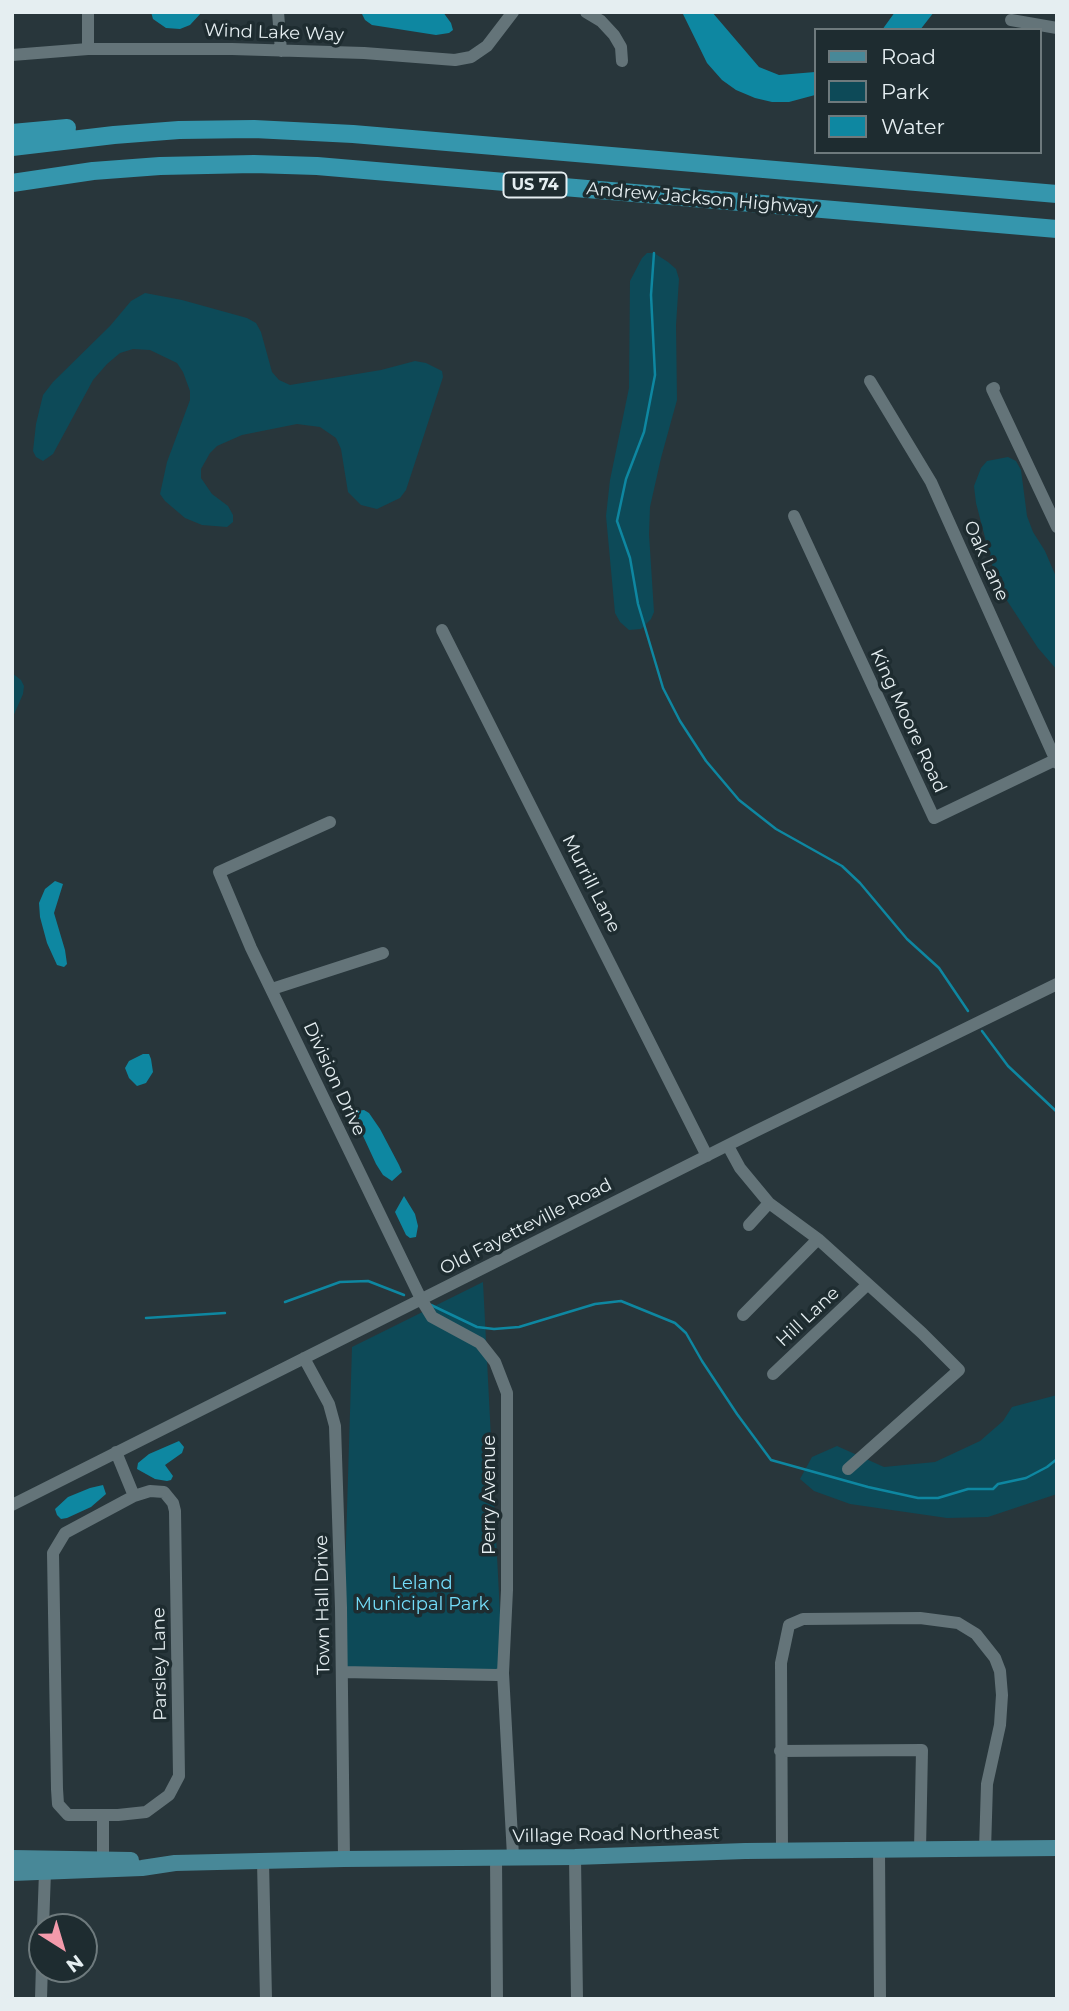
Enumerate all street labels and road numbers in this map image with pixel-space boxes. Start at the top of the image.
street label: Wind Lake Way [204,20,344,46]
road number: US 74 [504,172,566,197]
street label: Andrew Jackson Highway [586,178,818,220]
street label: Oak Lane [959,518,1013,604]
street label: King Moore Road [865,646,951,796]
street label: Murrill Lane [557,831,625,937]
street label: Division Drive [298,1019,370,1139]
street label: Old Fayetteville Road [436,1174,616,1280]
street label: Hill Lane [772,1282,844,1352]
street label: Perry Avenue [479,1435,501,1555]
street label: Town Hall Drive [311,1535,335,1675]
street label: Parsley Lane [148,1607,172,1721]
street label: Village Road Northeast [512,1822,720,1848]

